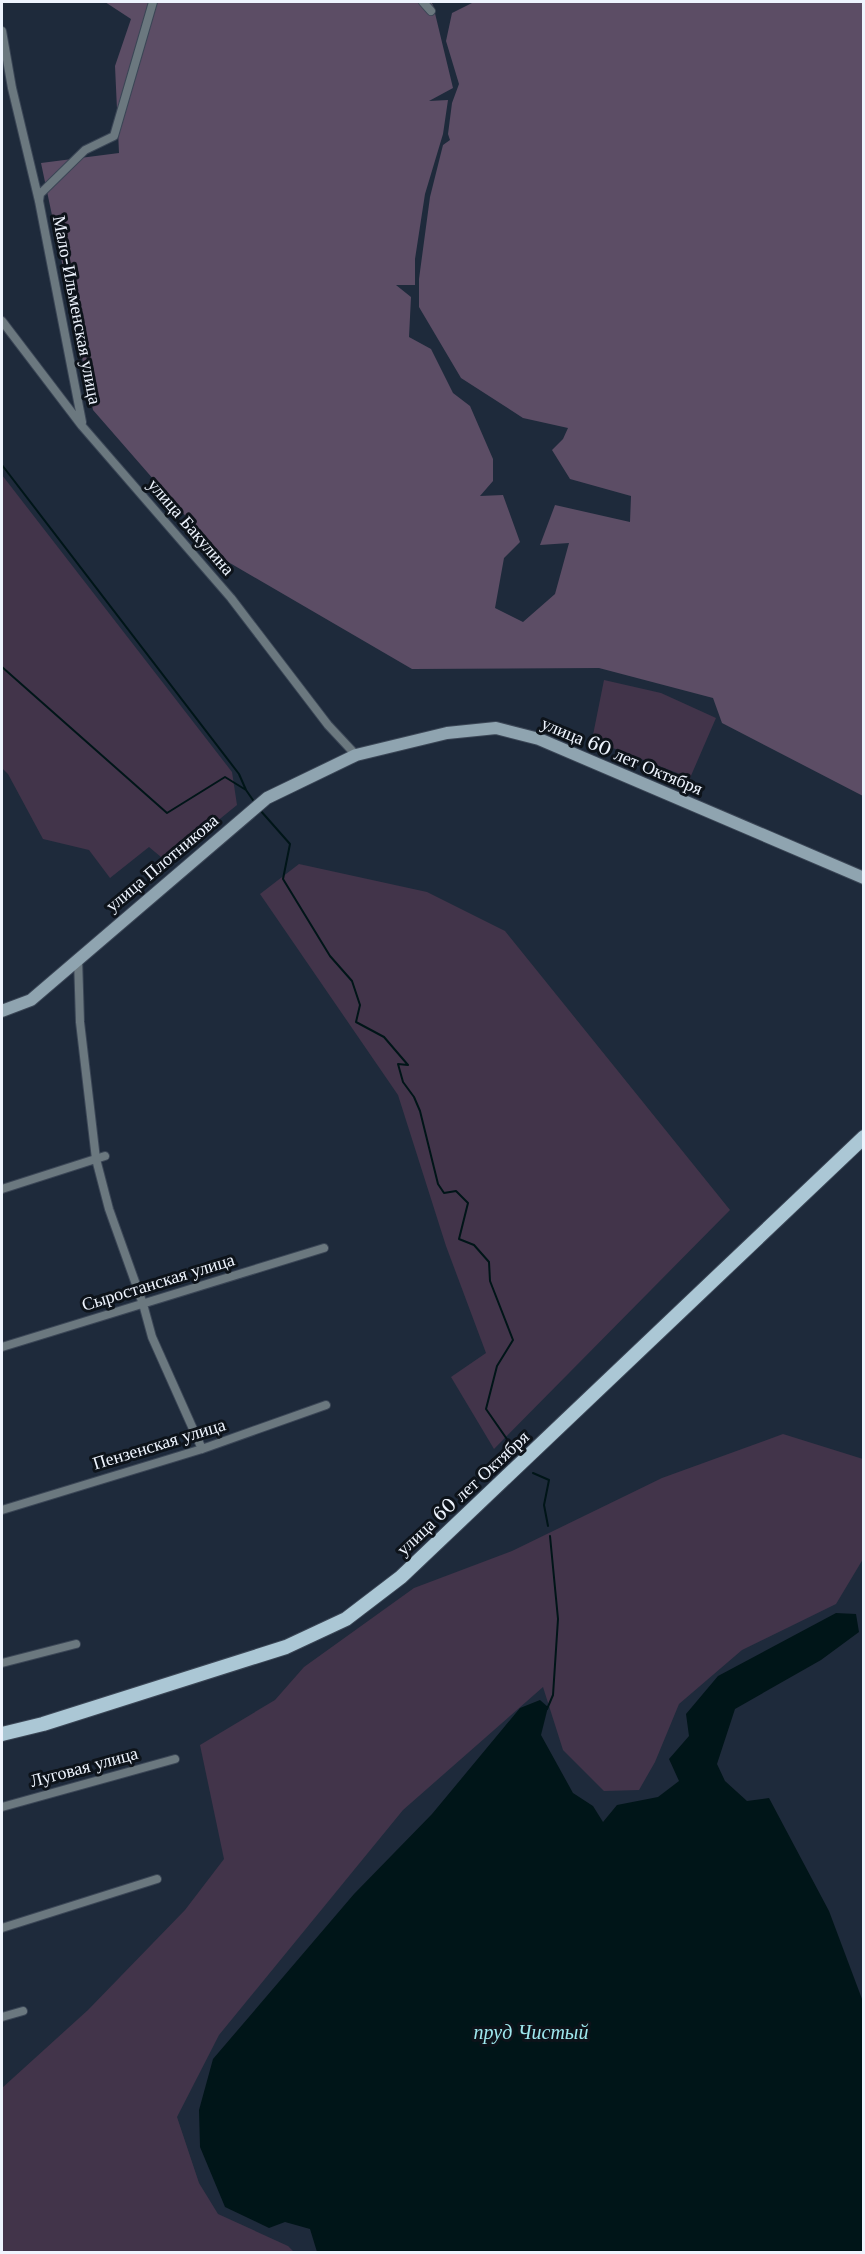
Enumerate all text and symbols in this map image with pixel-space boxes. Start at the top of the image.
street label: Мало-Ильменская улица [48,214,106,406]
street label: улица Бакулина [143,474,239,580]
street label: улица 60 лет Октября [538,712,706,800]
street label: улица Плотникова [101,809,223,917]
street label: Сыростанская улица [79,1248,237,1316]
street label: Пензенская улица [90,1413,228,1475]
street label: улица 60 лет Октября [392,1426,534,1560]
street label: Луговая улица [28,1742,140,1792]
water label: пруд Чистый [474,2020,588,2044]

